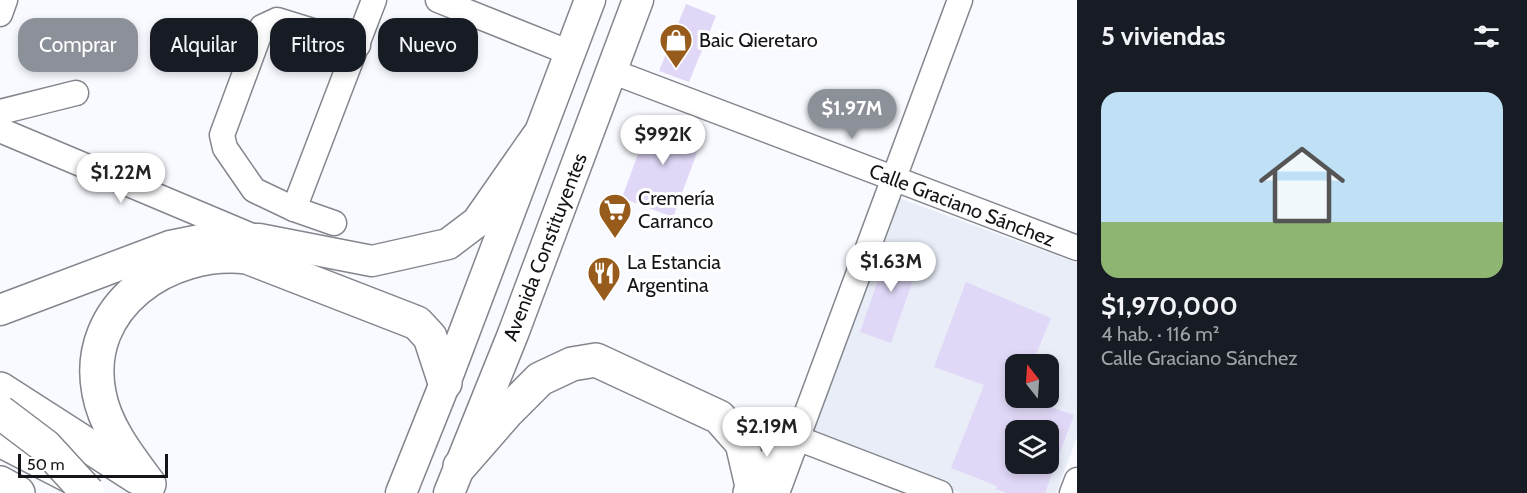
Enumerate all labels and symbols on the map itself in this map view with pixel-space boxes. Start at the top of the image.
shop icon: Baic Qieretaro [658,22,694,69]
place label: Baic Qieretaro [699,28,818,52]
pin: $1.97M [803,89,901,140]
pin: $992K [621,115,705,166]
street label: Avenida Constituyentes [498,150,592,344]
pin: $1.22M [72,153,170,204]
street label: Calle Graciano Sánchez [866,159,1058,251]
place label: Cremería Carranco [638,186,715,233]
supermarket icon: Cremería Carranco [597,192,633,239]
pin: $1.63M [842,242,940,293]
place label: La Estancia Argentina [627,250,721,297]
restaurant icon: La Estancia Argentina [586,255,622,302]
north arrow [1005,354,1059,408]
pin: $2.19M [718,407,816,458]
scale bar [18,451,168,478]

